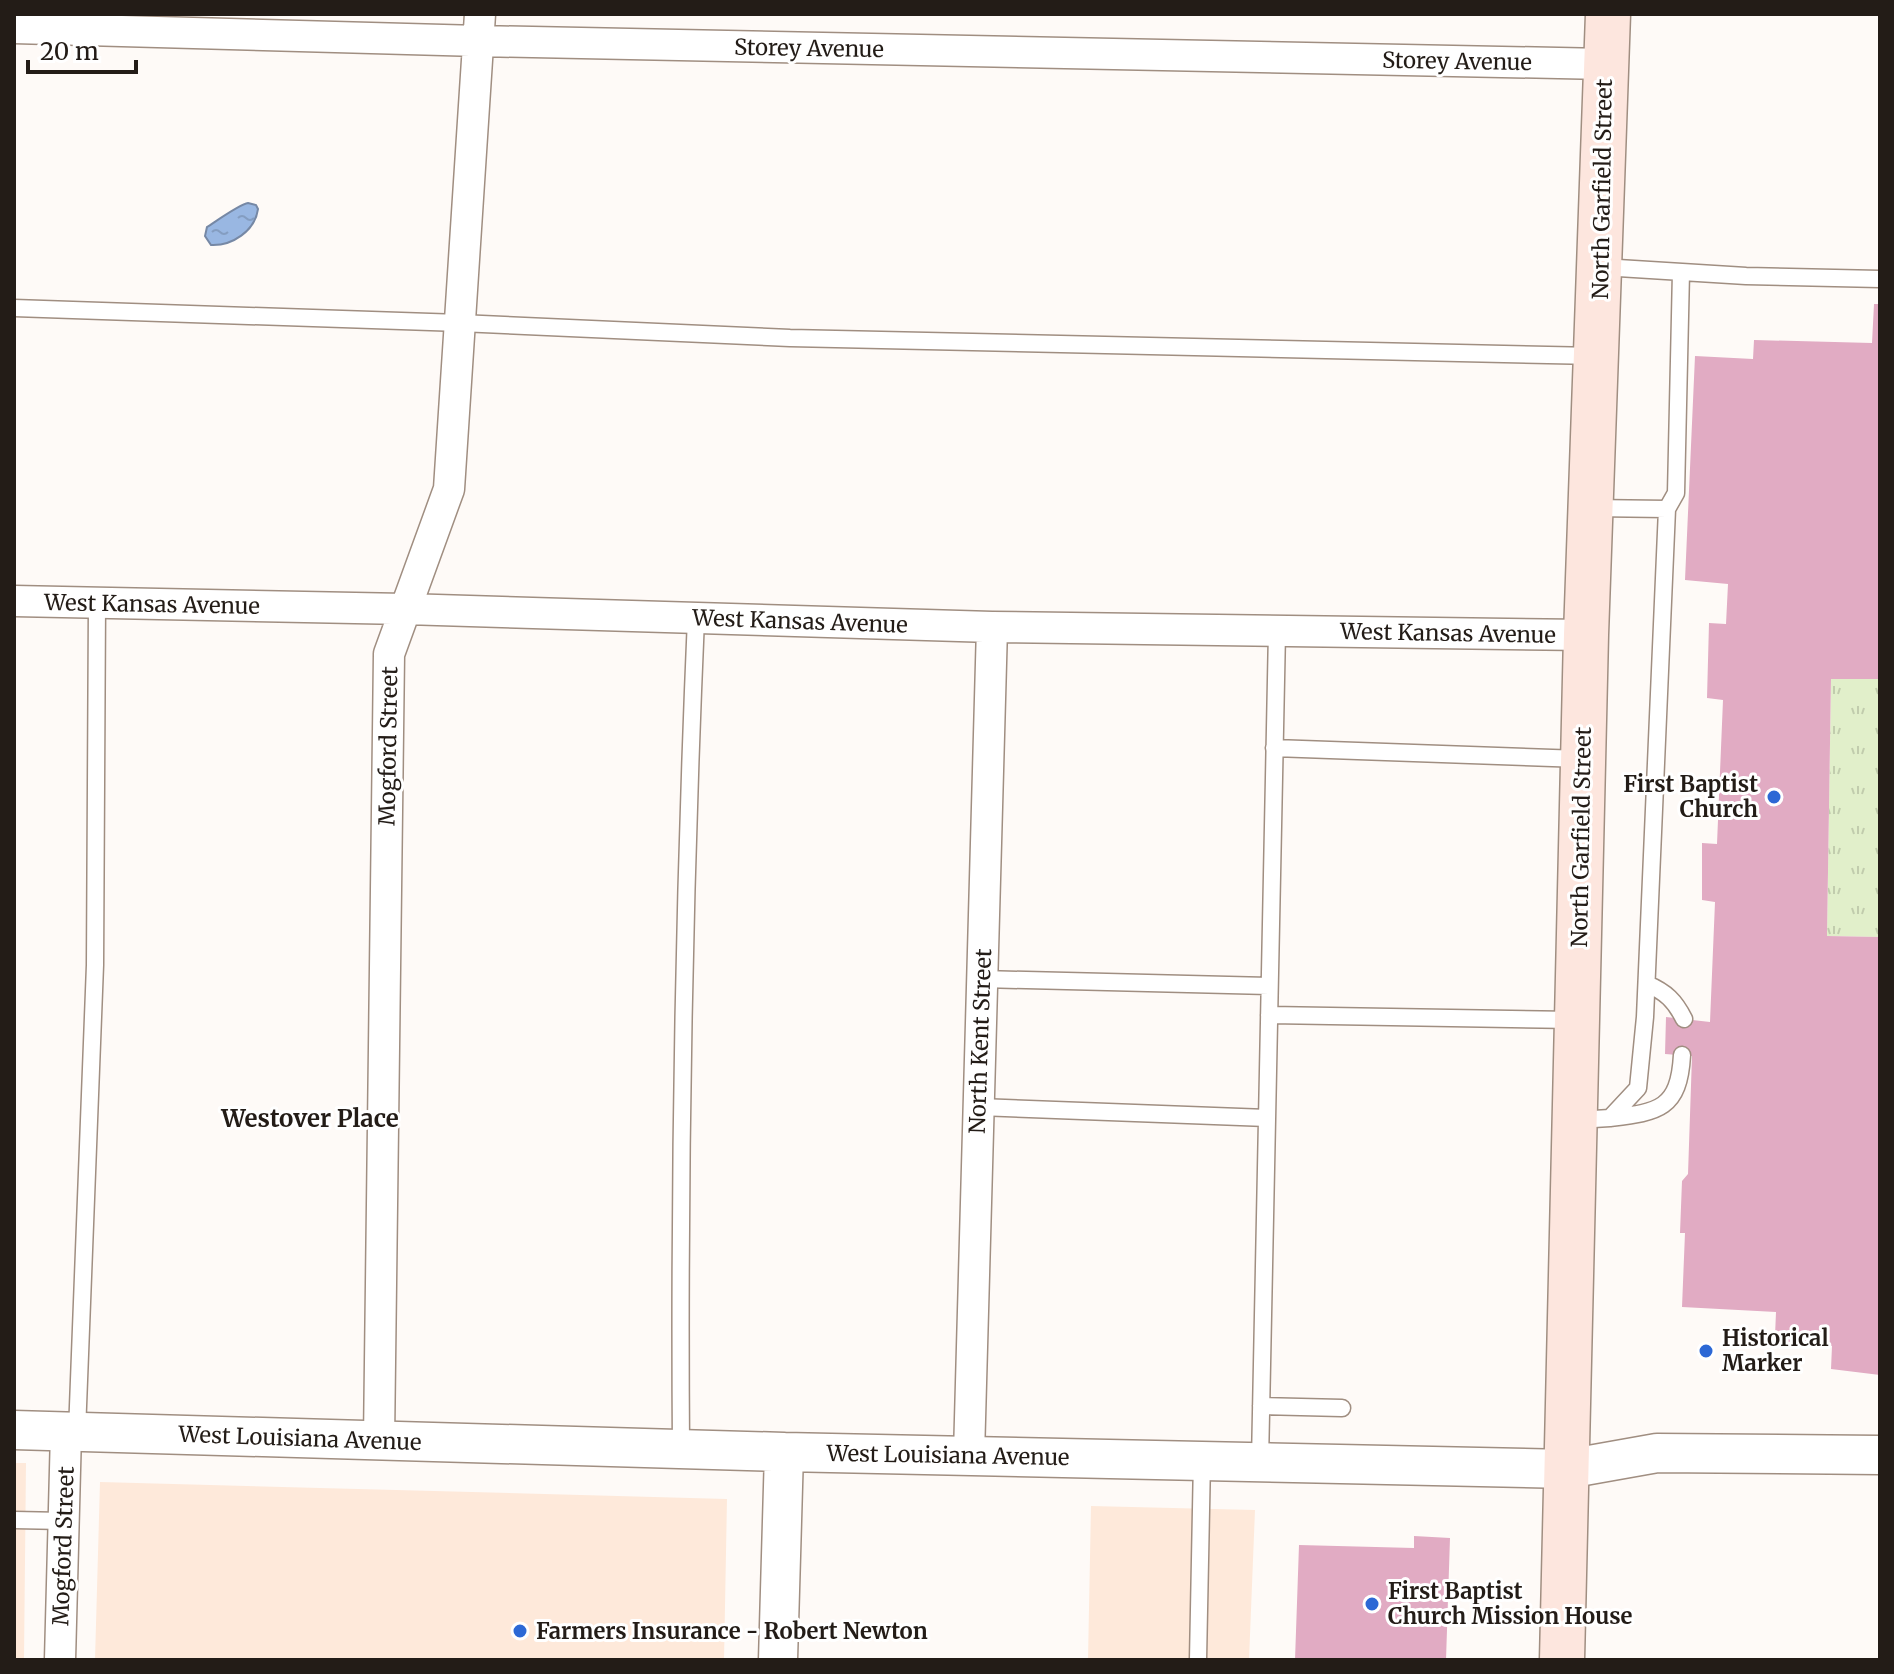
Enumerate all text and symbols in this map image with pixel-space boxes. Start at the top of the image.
scale bar [28,24,136,74]
street label: Storey Avenue [734,33,884,63]
text: 20 m [40,36,99,67]
street label: Storey Avenue [1382,46,1532,76]
street label: North Garfield Street [1586,78,1618,300]
street label: West Kansas Avenue [43,588,260,620]
street label: West Kansas Avenue [691,603,908,639]
street label: West Kansas Avenue [1339,617,1556,649]
street label: Mogford Street [373,666,403,826]
street label: North Garfield Street [1565,726,1597,948]
place label: First Baptist Church [1623,770,1758,823]
marker: First Baptist Church [1765,788,1783,806]
street label: North Kent Street [963,947,997,1134]
district label: Westover Place [220,1103,399,1134]
place label: Historical Marker [1722,1324,1829,1377]
marker: Historical Marker [1697,1342,1715,1360]
street label: West Louisiana Avenue [177,1420,422,1456]
street label: West Louisiana Avenue [825,1439,1070,1471]
street label: Mogford Street [46,1465,80,1626]
place label: First Baptist Church Mission House [1388,1577,1633,1630]
marker: First Baptist Church Mission House [1363,1595,1381,1613]
place label: Farmers Insurance - Robert Newton [536,1617,928,1645]
marker: Farmers Insurance - Robert Newton [511,1622,529,1640]

